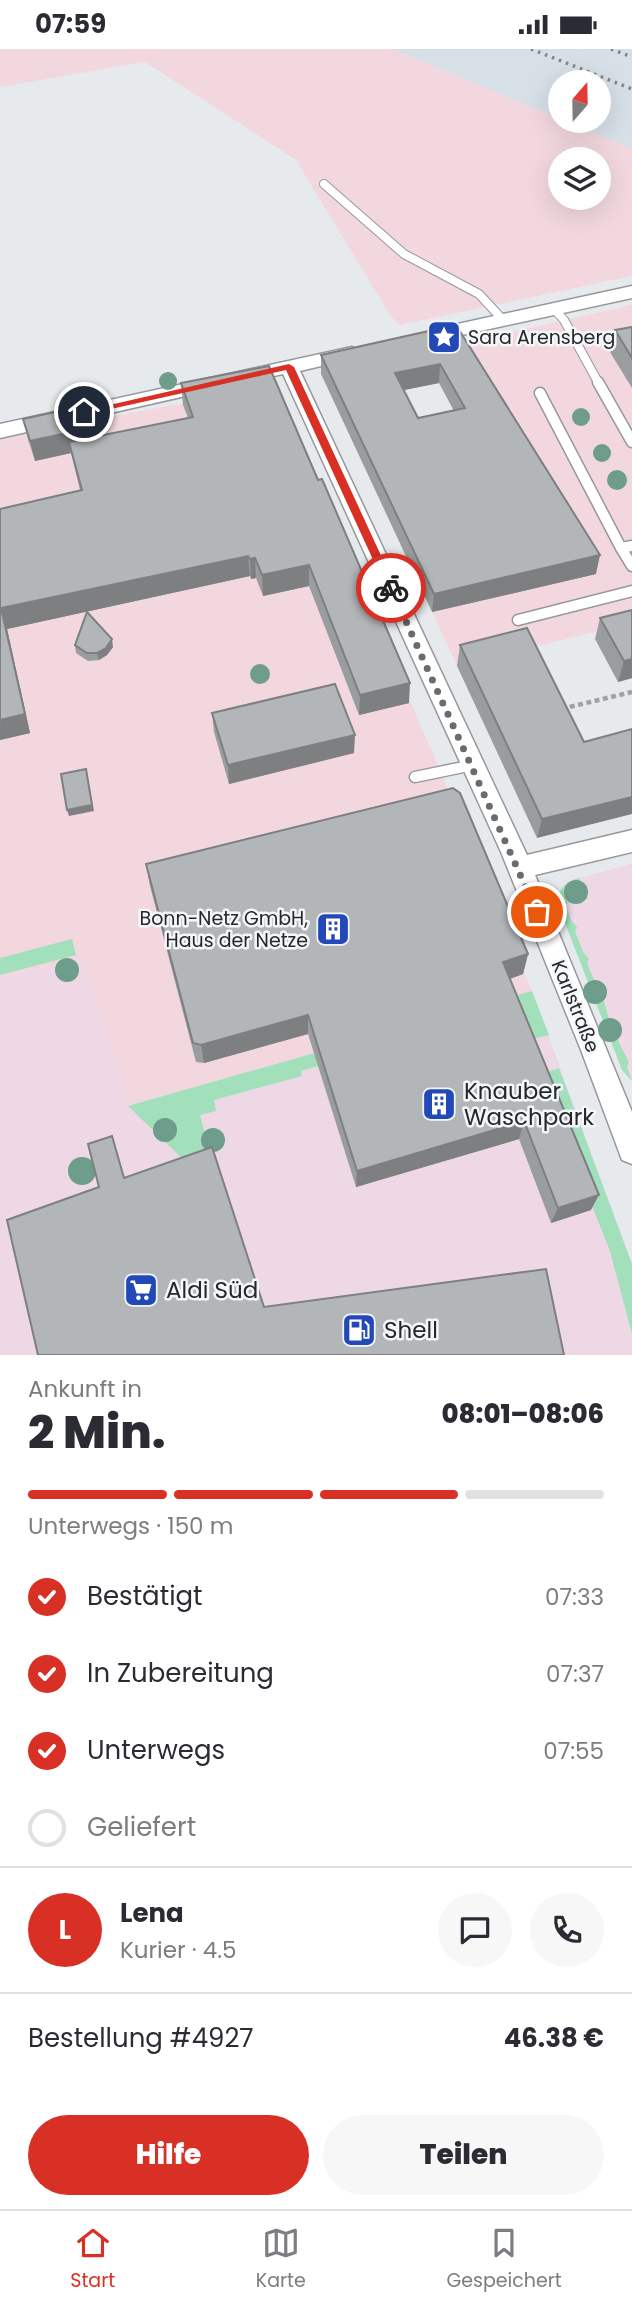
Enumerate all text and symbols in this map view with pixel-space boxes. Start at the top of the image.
text: 07:59 [35,6,106,42]
north arrow [548,70,611,133]
map controls [548,70,611,210]
button: layers [548,147,611,210]
place icon: Sara Arensberg [425,318,463,356]
place label: Sara Arensberg [468,324,615,351]
pin [54,382,114,442]
icon: home [65,393,103,431]
courier [356,553,426,623]
icon: bike [372,569,410,607]
pin [507,882,567,942]
icon: bag [518,893,556,931]
place label: Bonn-Netz GmbH, Haus der Netze [140,905,308,954]
building icon: Bonn-Netz GmbH, Haus der Netze [314,910,352,948]
street label: Karlstraße [545,956,606,1056]
place label: Knauber Waschpark [464,1075,594,1133]
building icon: Knauber Waschpark [420,1085,458,1123]
supermarket icon: Aldi Süd [122,1271,160,1309]
place label: Aldi Süd [166,1274,258,1306]
fuel station icon: Shell [340,1311,378,1349]
place label: Shell [384,1314,438,1346]
text: Ankunft in [28,1373,142,1405]
text: 08:01–08:06 [442,1396,604,1432]
text: 2 Min. [28,1400,166,1464]
text: Unterwegs · 150 m [28,1510,233,1542]
icon: check [28,1578,66,1616]
text: Bestätigt [87,1578,203,1614]
text: 07:33 [545,1581,604,1613]
icon: check [28,1655,66,1693]
text: In Zubereitung [87,1655,274,1691]
text: 07:37 [546,1658,604,1690]
icon: check [28,1732,66,1770]
text: Unterwegs [87,1732,225,1768]
text: 07:55 [543,1735,604,1767]
text: Geliefert [87,1809,196,1845]
button: chat [438,1893,512,1967]
button: phone [530,1893,604,1967]
text: Lena [120,1895,184,1931]
text: L [59,1912,71,1948]
text: Kurier · 4.5 [120,1934,236,1966]
text: Bestellung #4927 [28,2020,254,2056]
text: 46.38 € [504,2020,604,2056]
button: Hilfe [28,2115,309,2195]
button: Teilen [323,2115,604,2195]
tab: Start [70,2224,115,2295]
tab: Karte [256,2224,306,2295]
tab: Gespeichert [446,2224,562,2295]

